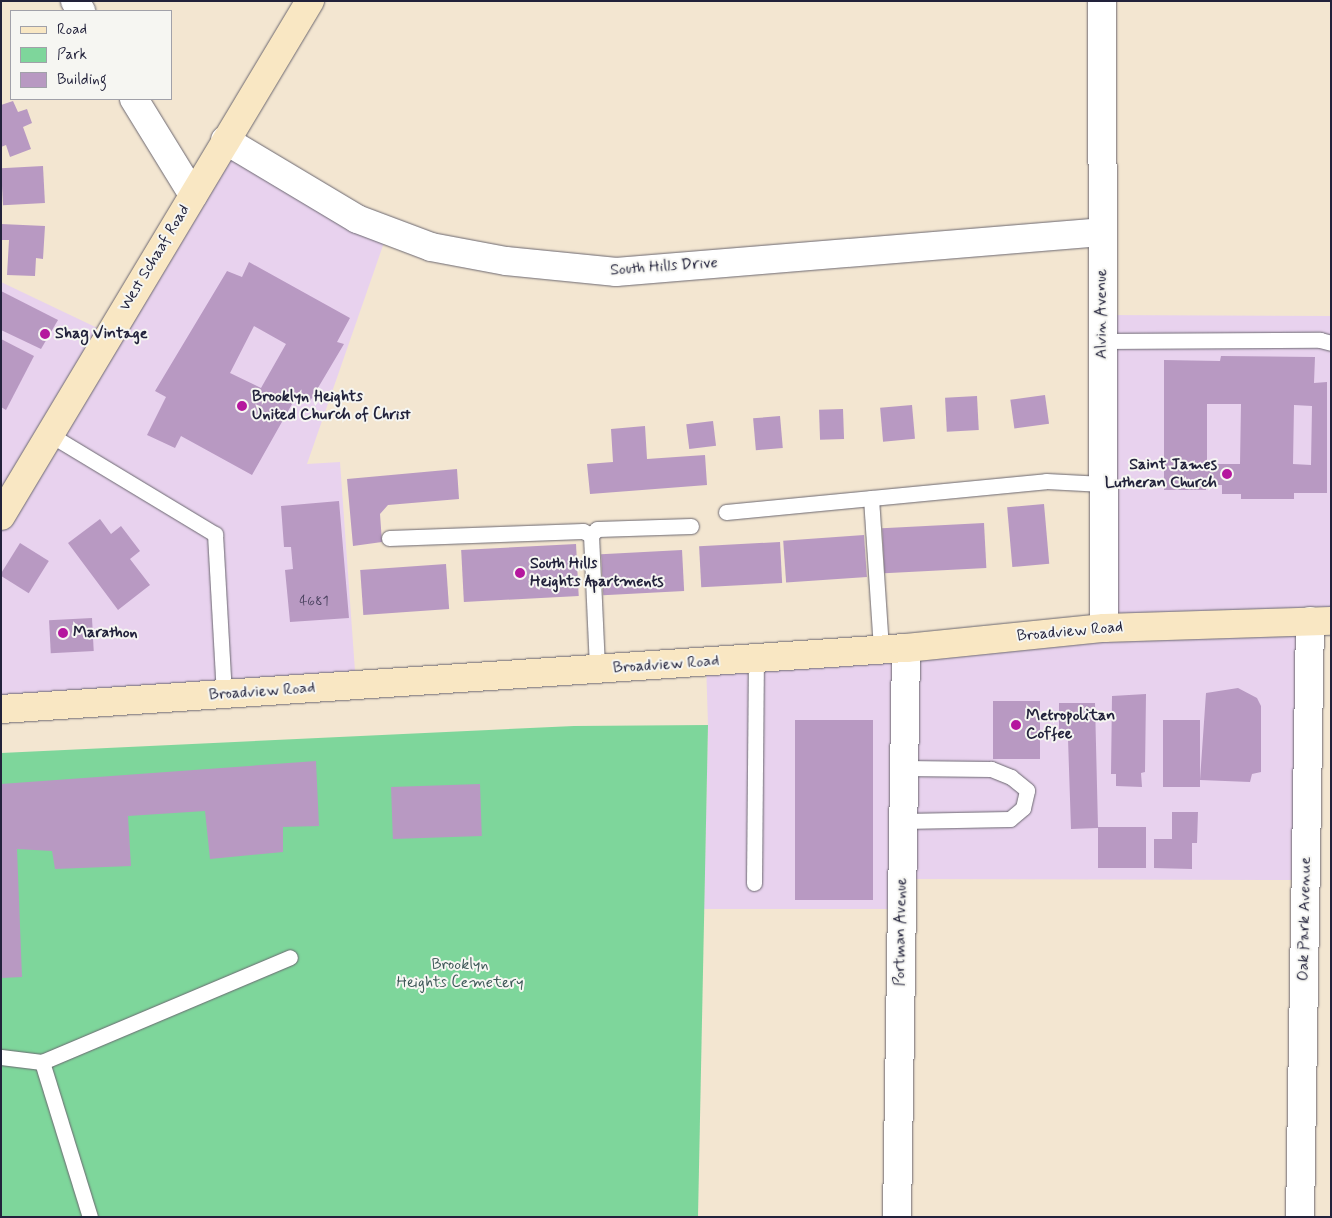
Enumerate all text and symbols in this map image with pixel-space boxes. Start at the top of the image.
legend [10,10,172,100]
text: Road [57,20,87,40]
text: Park [57,45,87,65]
text: Building [57,70,107,90]
street label: West Schaaf Road [116,201,194,315]
street label: South Hills Drive [610,254,718,280]
street label: Alvin Avenue [1092,268,1112,360]
place label: Shag Vintage [55,324,145,344]
marker: Shag Vintage [39,328,51,340]
place label: Brooklyn Heights United Church of Christ [252,387,415,425]
marker: Brooklyn Heights United Church of Christ [236,400,248,412]
place label: Saint James Lutheran Church [1101,455,1217,493]
marker: Saint James Lutheran Church [1221,468,1233,480]
place label: South Hills Heights Apartments [530,554,663,592]
marker: South Hills Heights Apartments [514,567,526,579]
house number: 4681 [299,593,329,609]
street label: Broadview Road [1016,618,1124,646]
place label: Marathon [73,623,138,643]
marker: Marathon [57,627,69,639]
street label: Broadview Road [612,652,720,678]
street label: Broadview Road [208,679,316,705]
place label: Metropolitan Coffee [1026,706,1115,744]
marker: Metropolitan Coffee [1010,719,1022,731]
street label: Oak Park Avenue [1294,860,1316,978]
street label: Portman Avenue [890,876,912,988]
park label: Brooklyn Heights Cemetery [397,955,523,993]

